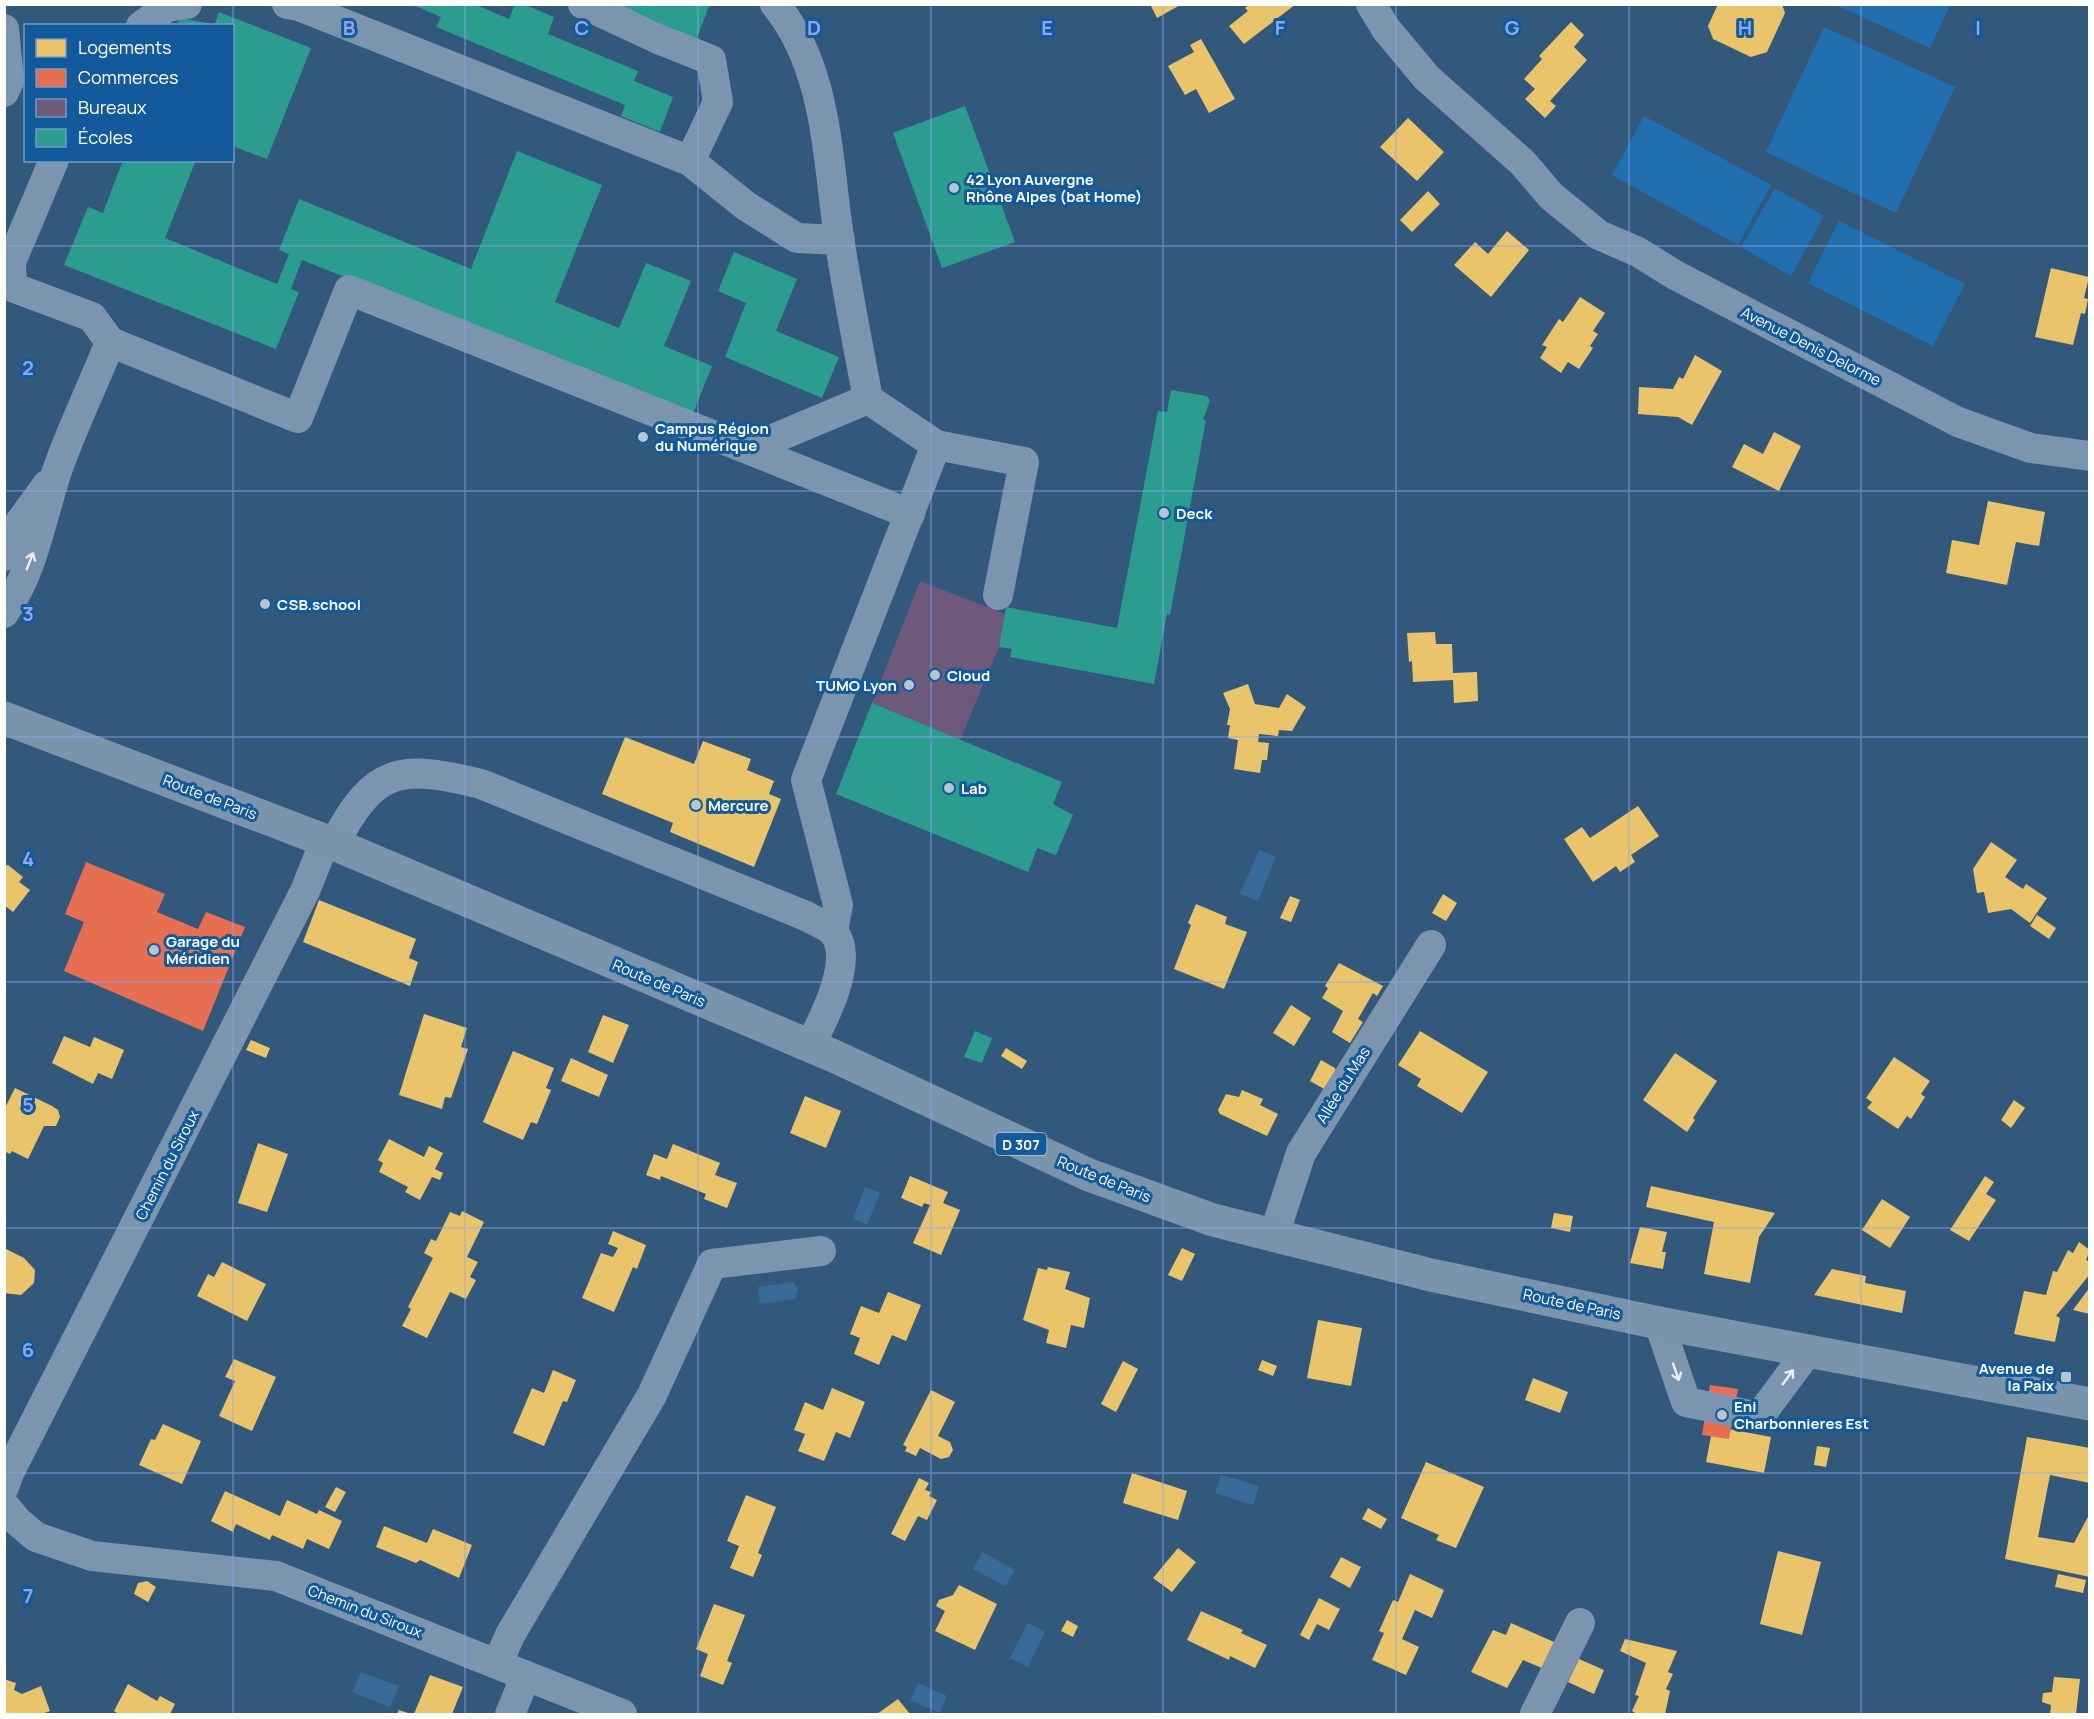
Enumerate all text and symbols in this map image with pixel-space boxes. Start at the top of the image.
text: B [343,14,356,41]
text: C [575,14,589,41]
text: D [807,14,821,41]
text: E [1041,14,1053,41]
text: F [1275,14,1286,41]
text: G [1505,14,1520,41]
text: H [1738,14,1752,41]
text: I [1975,14,1981,41]
legend [24,24,234,162]
text: Logements [78,35,172,59]
text: Commerces [78,65,179,89]
text: Bureaux [78,95,147,119]
text: Écoles [78,125,133,149]
place label: 42 Lyon Auvergne Rhône Alpes (bat Home) [966,169,1142,207]
marker: 42 Lyon Auvergne Rhône Alpes (bat Home) [947,181,961,195]
street label: Avenue Denis Delorme [1737,302,1885,390]
text: 2 [22,354,34,381]
place label: Campus Région du Numérique [655,418,769,456]
marker: Campus Région du Numérique [636,430,650,444]
place label: Deck [1176,503,1213,524]
marker: Deck [1157,506,1171,520]
one-way arrow [25,552,36,570]
place label: CSB.school [277,594,361,615]
marker: CSB.school [258,597,272,611]
text: 3 [22,600,34,627]
place label: Cloud [947,665,990,686]
marker: Cloud [928,668,942,682]
place label: TUMO Lyon [816,675,897,696]
marker: TUMO Lyon [902,678,916,692]
street label: Route de Paris [160,769,260,825]
place label: Lab [961,778,987,799]
marker: Lab [942,781,956,795]
place label: Mercure [708,795,769,816]
marker: Mercure [689,798,703,812]
text: 4 [22,845,34,872]
place label: Garage du Méridien [166,931,240,969]
marker: Garage du Méridien [147,943,161,957]
street label: Route de Paris [609,954,709,1012]
street label: Allée du Mas [1311,1043,1375,1127]
text: 5 [22,1091,34,1118]
street label: Chemin du Siroux [130,1106,204,1224]
road number: D 307 [996,1133,1046,1155]
street label: Route de Paris [1054,1151,1154,1207]
street label: Route de Paris [1521,1283,1623,1325]
text: 6 [22,1336,34,1363]
place label: Avenue de la Paix [1979,1358,2055,1396]
one-way arrow [1672,1362,1683,1381]
one-way arrow [1782,1370,1794,1386]
marker: Avenue de la Paix [2059,1370,2073,1384]
place label: Eni Charbonnieres Est [1734,1396,1869,1434]
marker: Eni Charbonnieres Est [1715,1408,1729,1422]
street label: Chemin du Siroux [305,1580,425,1642]
text: 7 [23,1582,33,1609]

